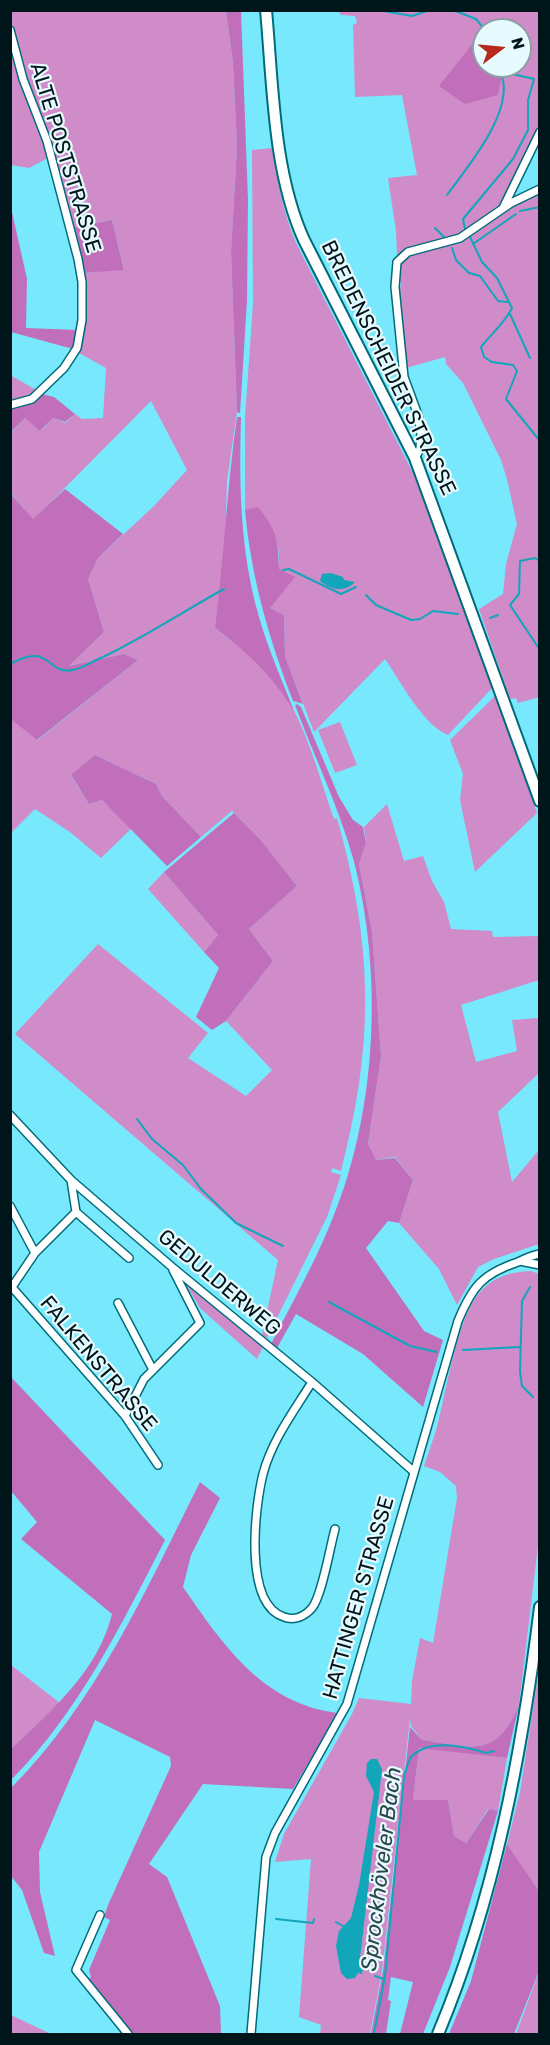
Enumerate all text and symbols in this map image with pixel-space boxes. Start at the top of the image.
north arrow [472,18,532,78]
text: N [507,35,529,52]
street label: ALTE POSTSTRASSE [24,60,106,256]
street label: BREDENSCHEIDER STRASSE [315,236,461,500]
street label: GEDULDERWEG [152,1224,286,1342]
street label: FALKENSTRASSE [34,1291,162,1437]
street label: HATTINGER STRASSE [318,1494,400,1702]
water label: Sprockhöveler Bach [356,1766,408,1972]

